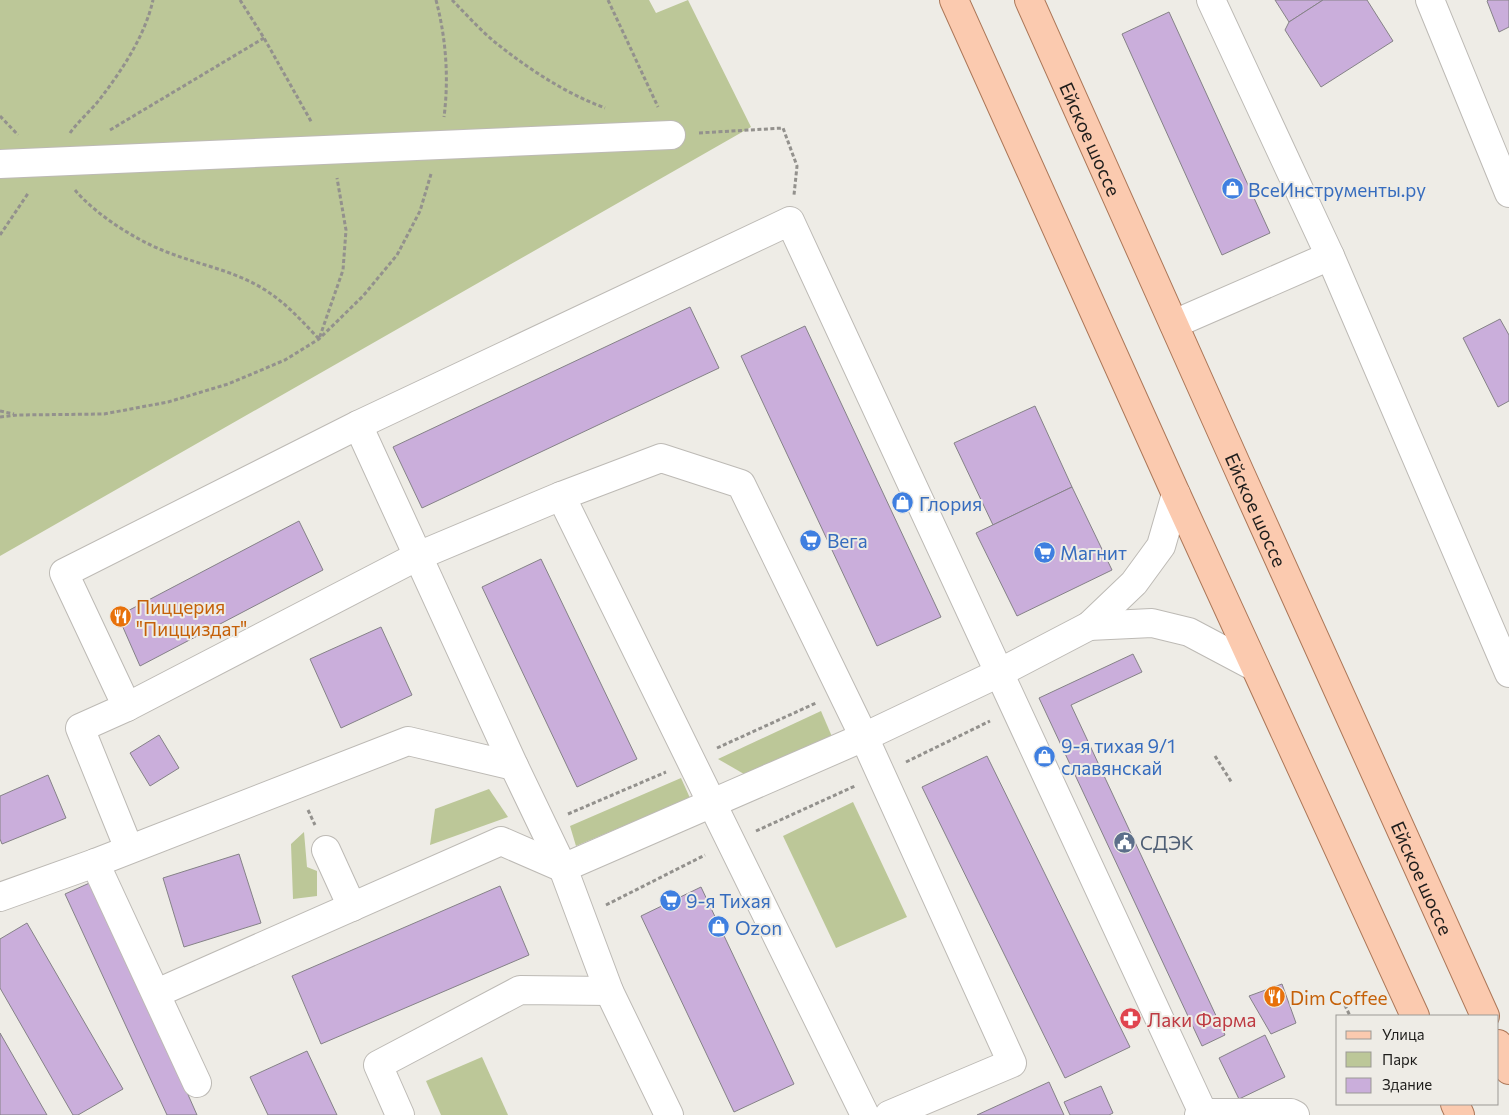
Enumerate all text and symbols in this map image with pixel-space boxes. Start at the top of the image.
street label: Ейское шоссе [1056,78,1126,199]
shop icon: ВсеИнструменты.ру [1220,177,1244,201]
place label: ВсеИнструменты.ру [1248,178,1426,201]
street label: Ейское шоссе [1221,449,1292,570]
shop icon: Глория [891,491,915,515]
place label: Глория [919,492,982,515]
supermarket icon: Вега [799,528,823,552]
place label: Вега [827,529,867,552]
supermarket icon: Магнит [1032,540,1056,564]
place label: Магнит [1060,541,1127,564]
place label: Пиццерия "Пицциздат" [136,595,247,640]
restaurant icon: Пиццерия "Пицциздат" [108,605,132,629]
place label: 9-я тихая 9/1 славянскай [1061,734,1175,779]
shop icon: 9-я тихая 9/1 славянскай [1033,744,1057,768]
street label: Ейское шоссе [1387,817,1458,938]
public building icon: СДЭК [1112,830,1136,854]
place label: СДЭК [1140,831,1194,854]
supermarket icon: 9-я Тихая [658,888,682,912]
place label: 9-я Тихая [686,889,771,912]
shop icon: Ozon [707,915,731,939]
place label: Ozon [735,916,782,939]
restaurant icon: Dim Coffee [1262,985,1286,1009]
place label: Dim Coffee [1290,986,1387,1009]
pharmacy icon: Лаки Фарма [1119,1007,1143,1031]
place label: Лаки Фарма [1147,1008,1256,1031]
legend [1336,1015,1499,1105]
text: Улица [1382,1025,1424,1043]
text: Парк [1382,1050,1418,1068]
text: Здание [1382,1075,1432,1093]

